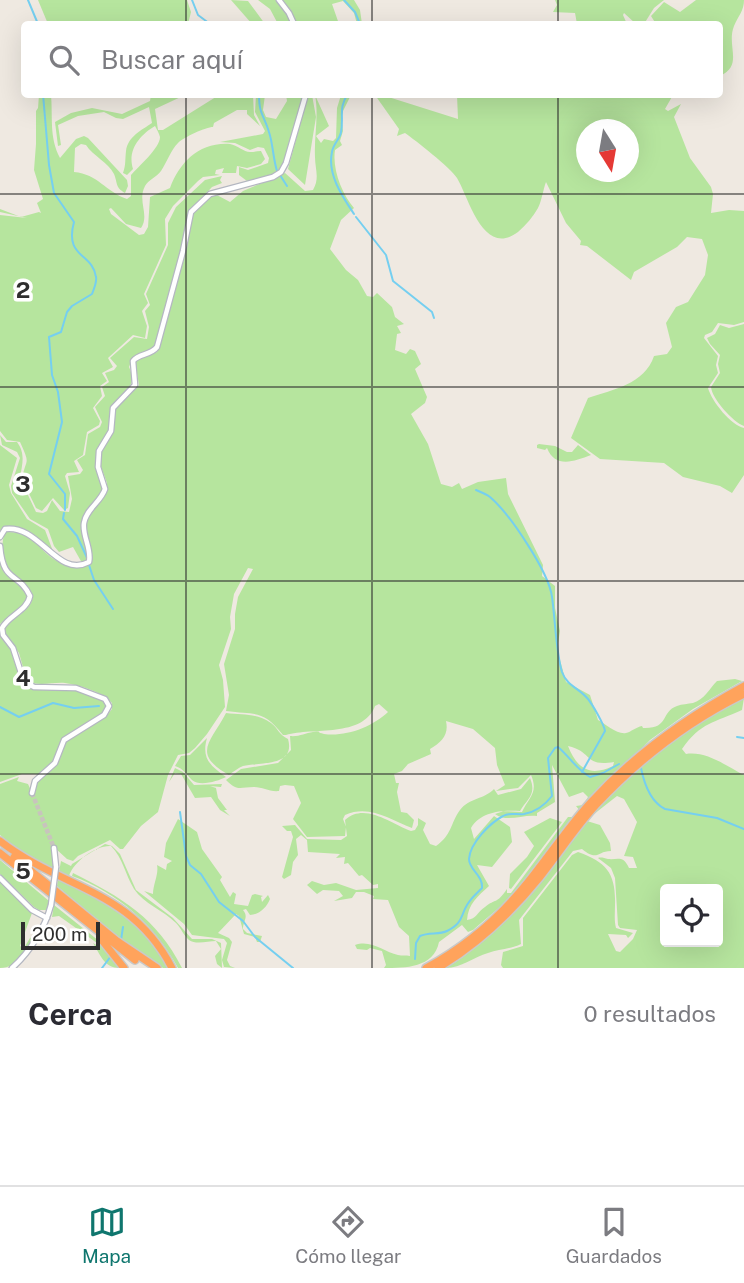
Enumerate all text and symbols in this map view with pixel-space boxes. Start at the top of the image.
search box [21,21,723,98]
icon: search [45,41,83,79]
text: Buscar aquí [101,44,243,75]
north arrow [576,119,639,182]
text: 2 [16,276,30,303]
text: 3 [15,470,31,497]
text: 4 [15,664,31,691]
text: 5 [15,857,31,884]
map controls [660,884,723,947]
button: locate [660,884,723,947]
scale bar [21,919,100,951]
text: 200 m [32,923,88,945]
text: Cerca [28,996,113,1032]
text: 0 resultados [583,1000,716,1027]
tab: Mapa [82,1203,131,1267]
tab: Cómo llegar [295,1203,402,1267]
tab: Guardados [566,1203,662,1267]

